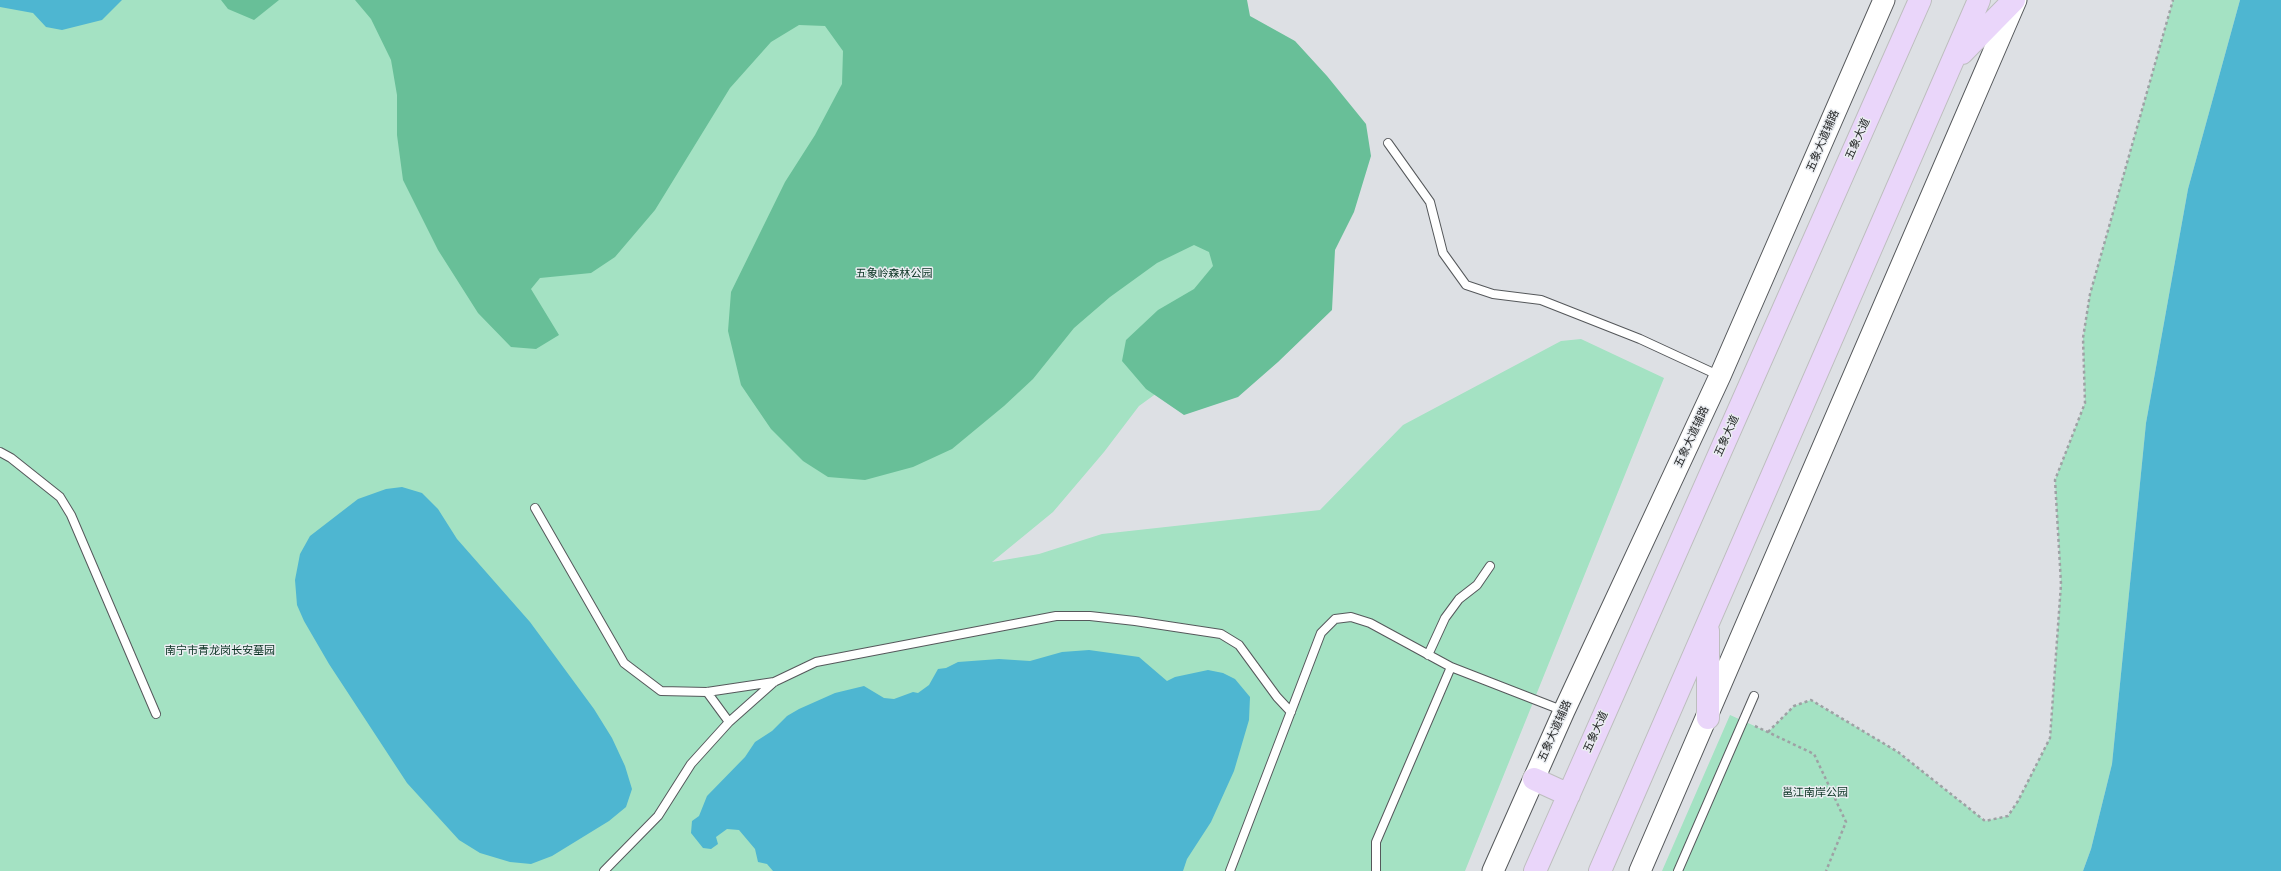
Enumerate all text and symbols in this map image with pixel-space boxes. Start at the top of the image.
street label: 五象大道辅路 [1804,108,1842,174]
street label: 五象大道 [1843,116,1873,162]
park label: 五象岭森林公园 [856,267,932,281]
street label: 五象大道辅路 [1672,404,1712,470]
street label: 五象大道 [1712,413,1742,459]
park label: 南宁市青龙岗长安墓园 [165,644,275,658]
street label: 五象大道辅路 [1536,698,1574,764]
street label: 五象大道 [1581,709,1611,755]
park label: 邕江南岸公园 [1782,786,1848,800]

